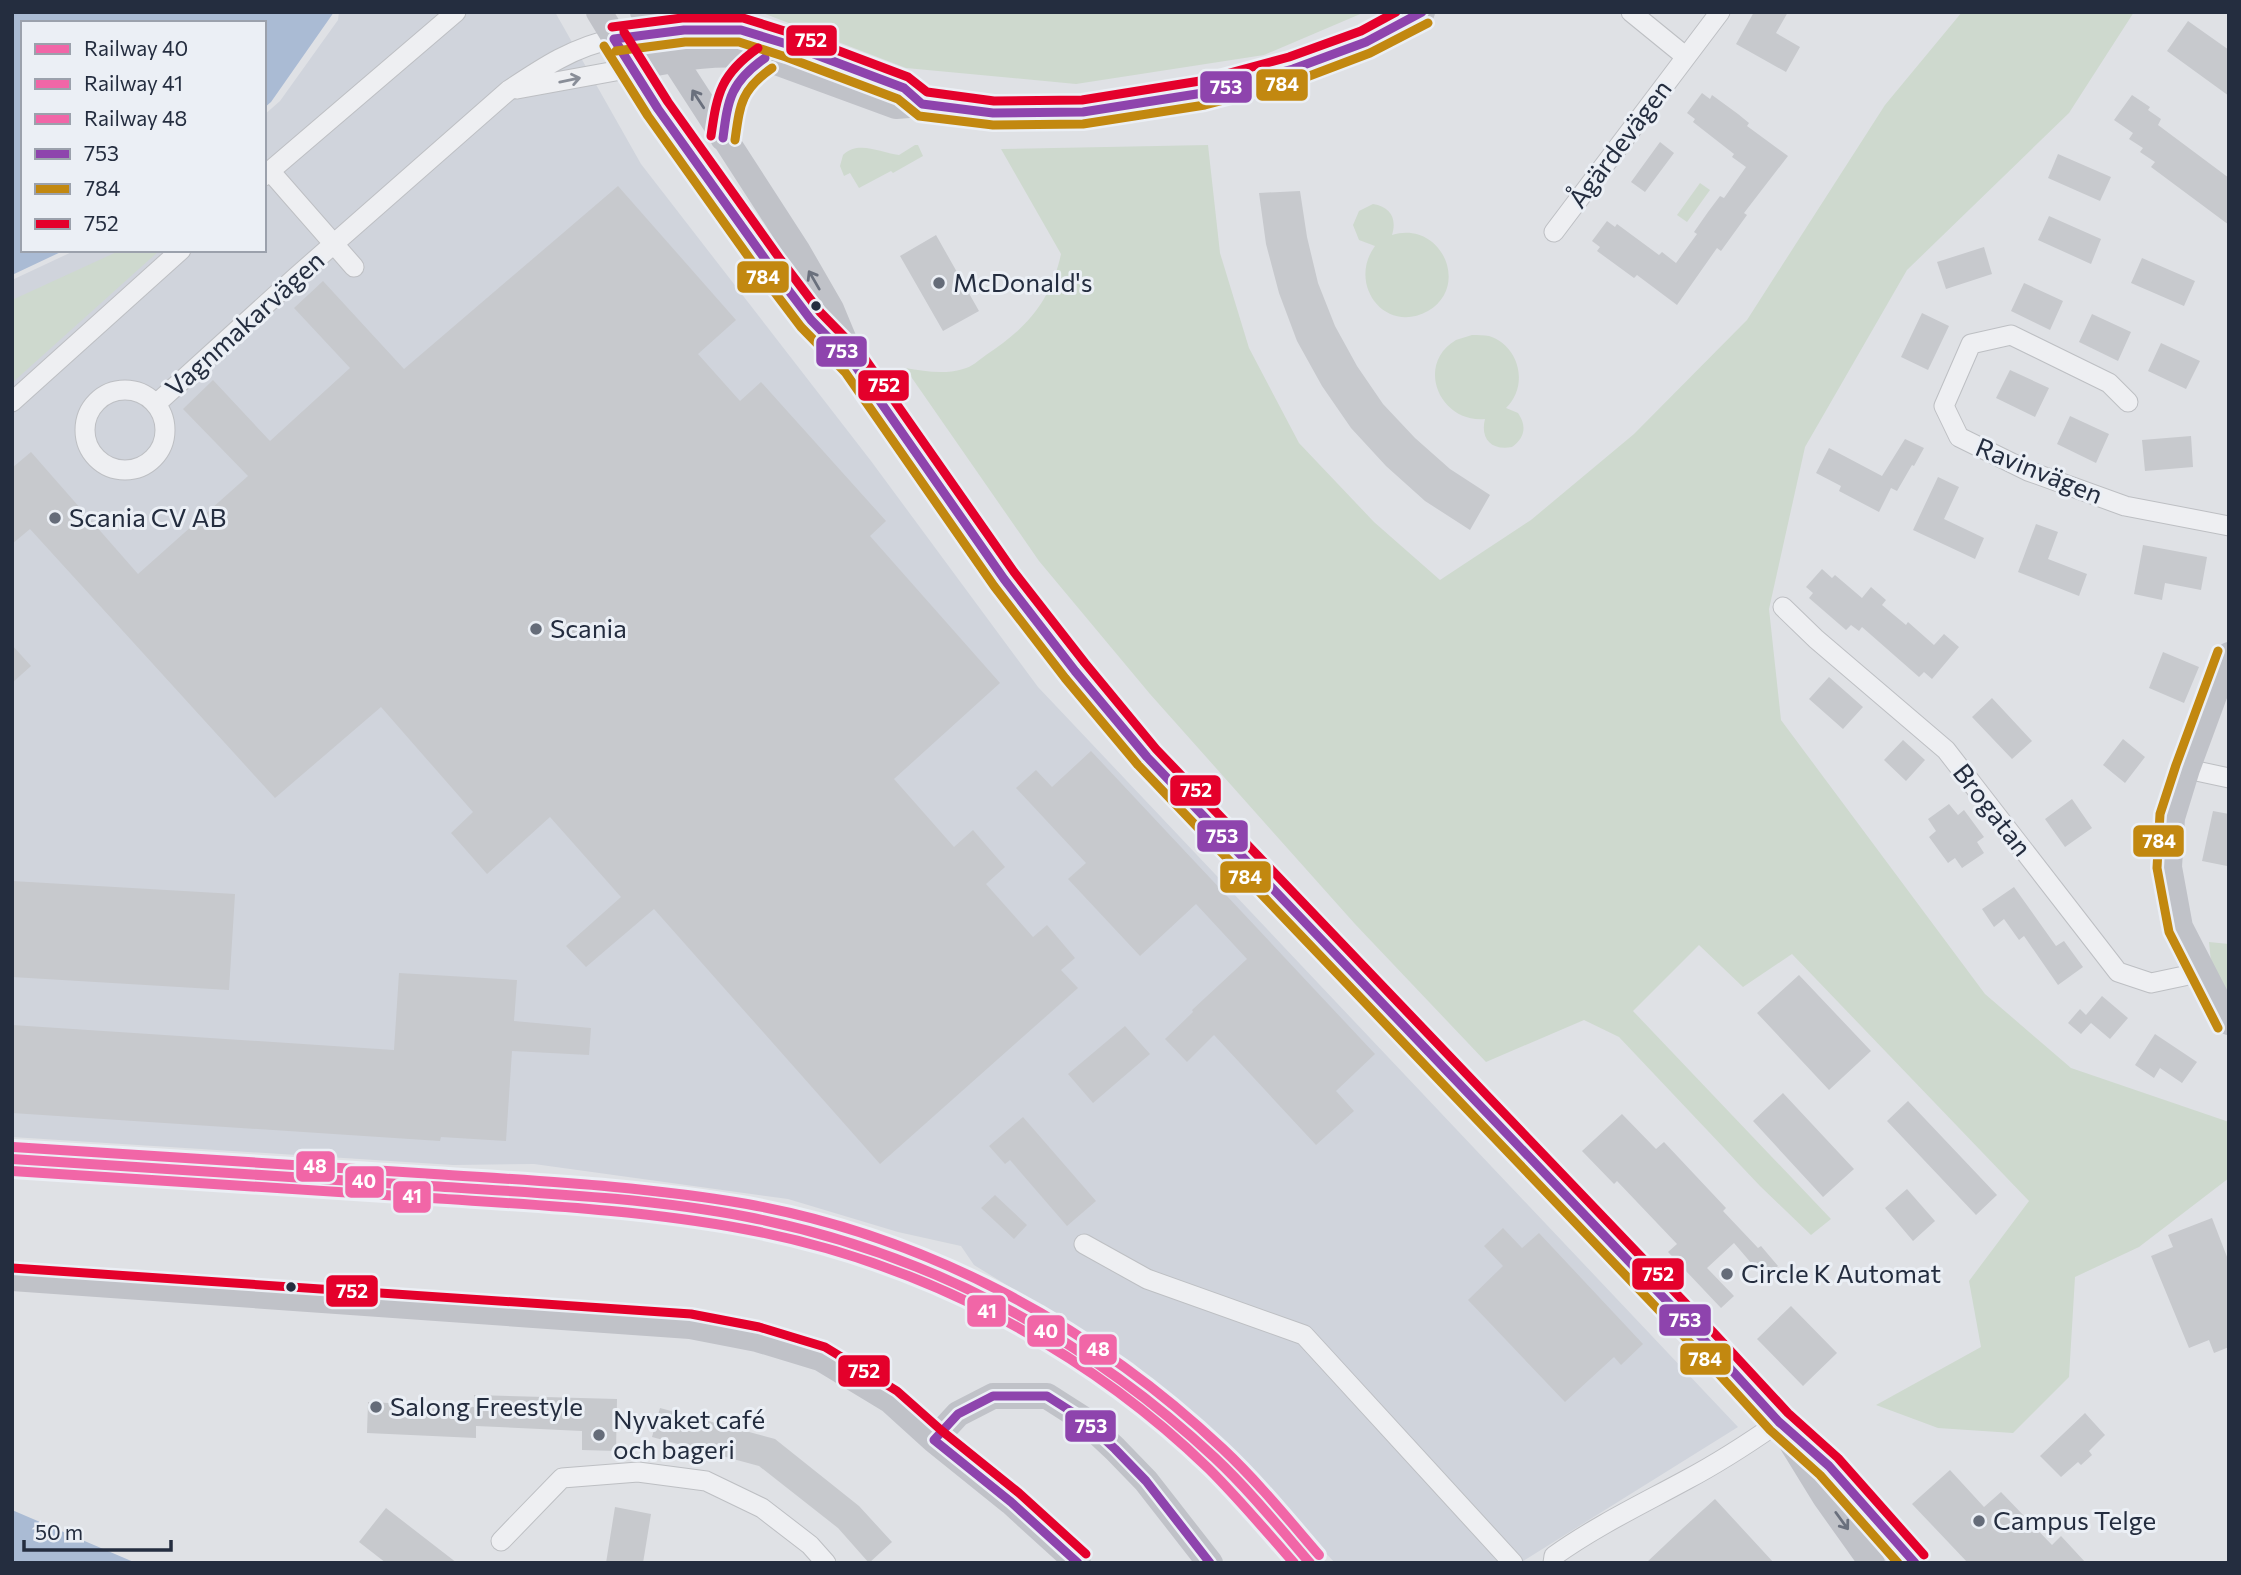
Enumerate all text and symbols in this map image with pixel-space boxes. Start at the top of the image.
legend [21,21,266,252]
line badge: 752 [785,24,838,57]
text: 752 [795,28,827,51]
text: Railway 40 [84,35,188,60]
line badge: 784 [1255,68,1309,102]
text: Railway 41 [84,70,183,95]
line badge: 753 [1199,70,1253,104]
one-way arrow [558,72,581,86]
text: 784 [1265,72,1299,95]
street label: Ågärdevägen [1561,73,1677,213]
text: 753 [1210,75,1242,98]
one-way arrow [691,89,705,109]
text: Railway 48 [84,105,187,130]
text: 753 [84,140,119,165]
text: 784 [84,175,121,200]
text: 752 [84,210,119,235]
street label: Vagnmakarvägen [158,244,330,402]
line badge: 784 [736,260,790,294]
text: 784 [746,265,780,288]
place label: McDonald's [953,266,1093,297]
one-way arrow [807,271,821,291]
marker: McDonald's [931,275,947,291]
unlabelled marker [809,299,823,313]
line badge: 753 [815,335,868,368]
text: 753 [826,339,858,362]
line badge: 752 [857,369,910,402]
text: 752 [868,373,900,396]
street label: Ravinvägen [1972,430,2108,509]
place label: Scania CV AB [69,501,226,532]
marker: Scania CV AB [47,510,63,526]
place label: Scania [550,612,627,643]
marker: Scania [528,621,544,637]
street label: Brogatan [1947,757,2039,862]
line badge: 752 [1169,774,1222,807]
text: 752 [1180,778,1212,801]
line badge: 753 [1196,819,1249,853]
text: 753 [1206,824,1238,847]
line badge: 784 [2132,824,2185,858]
text: 784 [2142,829,2176,852]
line badge: 784 [1219,860,1272,894]
text: 784 [1228,865,1262,888]
line badge: 48 [295,1150,336,1183]
text: 48 [303,1154,327,1177]
line badge: 40 [344,1165,385,1199]
text: 40 [352,1169,376,1192]
line badge: 41 [392,1180,432,1214]
text: 41 [402,1184,422,1207]
line badge: 752 [1631,1257,1685,1291]
place label: Circle K Automat [1741,1257,1941,1288]
text: 752 [1642,1262,1674,1285]
marker: Circle K Automat [1719,1266,1735,1282]
line badge: 752 [325,1274,379,1308]
text: 752 [336,1279,368,1302]
unlabelled marker [284,1280,298,1294]
line badge: 41 [966,1294,1007,1328]
text: 41 [977,1299,997,1322]
line badge: 753 [1658,1303,1712,1337]
text: 753 [1669,1308,1701,1331]
line badge: 40 [1026,1314,1066,1348]
text: 40 [1034,1319,1058,1342]
line badge: 48 [1078,1333,1118,1366]
text: 48 [1086,1337,1110,1360]
line badge: 784 [1679,1342,1732,1376]
text: 784 [1688,1347,1722,1370]
line badge: 752 [837,1354,891,1388]
text: 752 [848,1359,880,1382]
place label: Salong Freestyle [390,1390,583,1421]
marker: Salong Freestyle [368,1399,384,1415]
place label: Nyvaket café och bageri [613,1403,765,1464]
line badge: 753 [1064,1409,1117,1443]
text: 753 [1075,1414,1107,1437]
marker: Nyvaket café och bageri [591,1427,607,1443]
place label: Campus Telge [1993,1504,2156,1535]
scale bar [24,1508,172,1552]
one-way arrow [1835,1511,1849,1530]
marker: Campus Telge [1971,1513,1987,1529]
text: 50 m [35,1519,83,1544]

